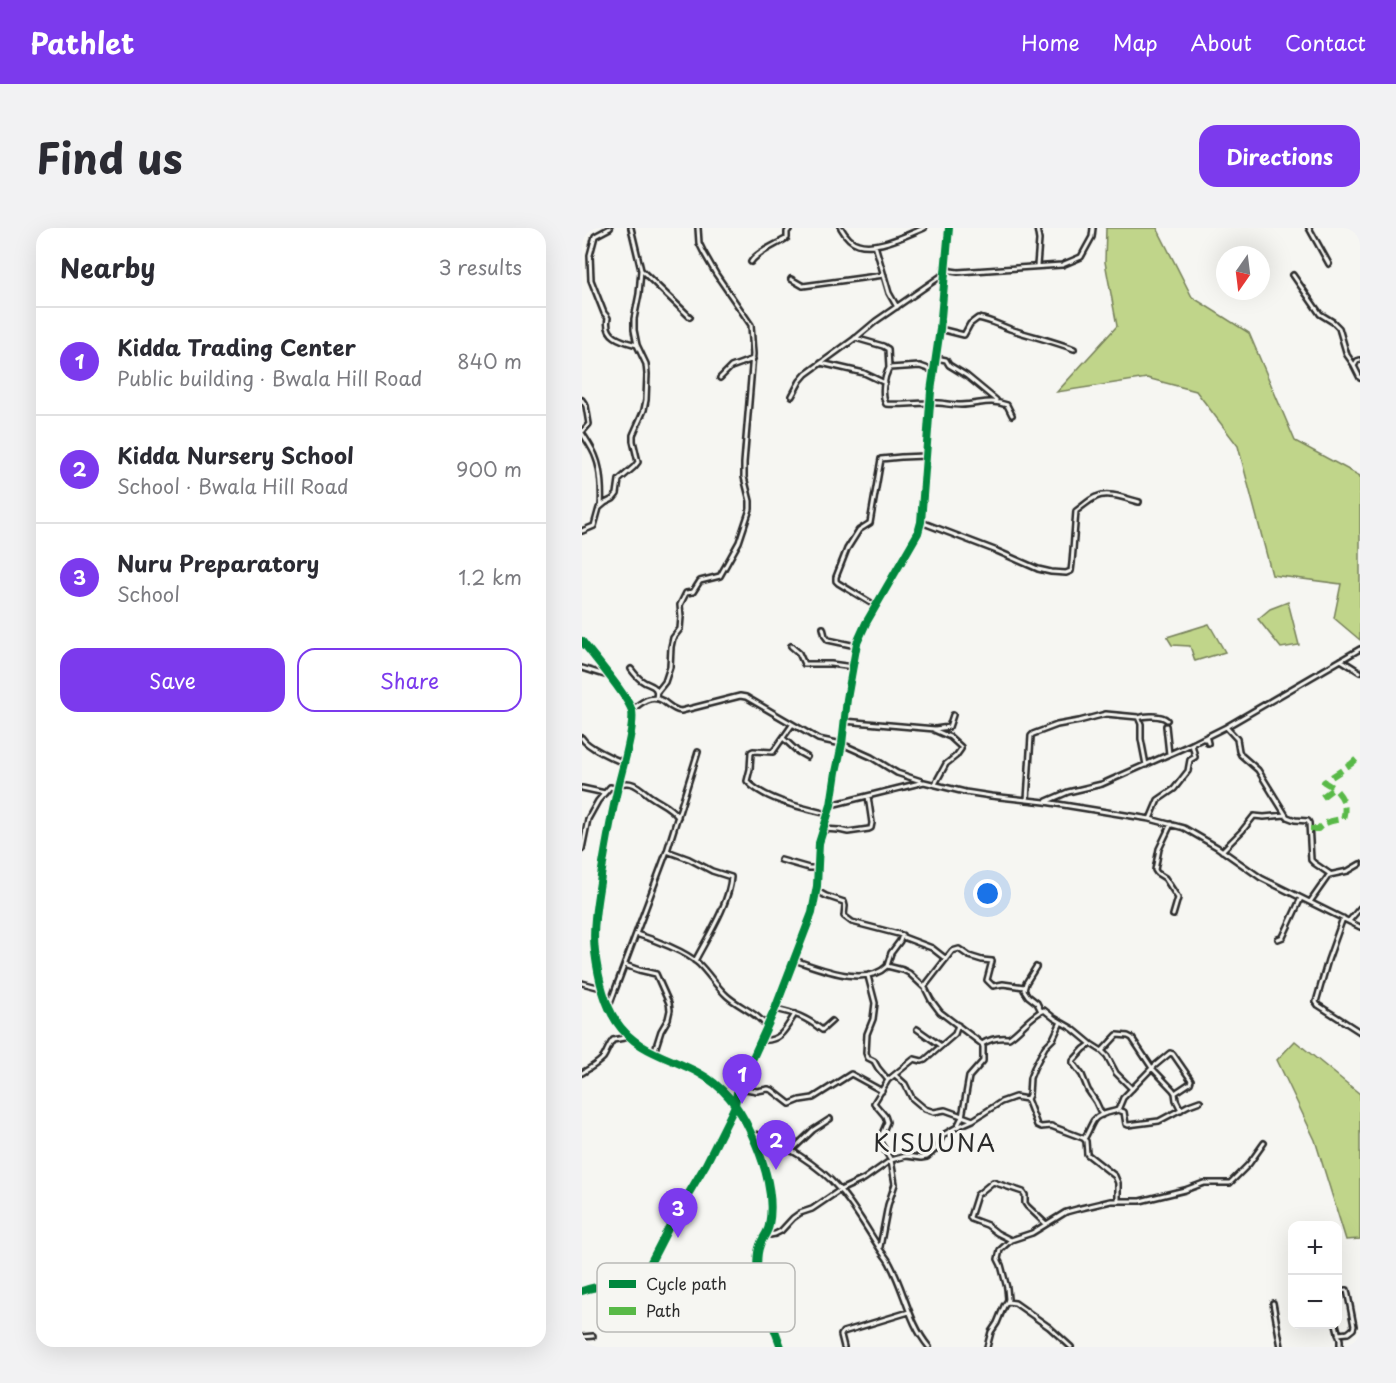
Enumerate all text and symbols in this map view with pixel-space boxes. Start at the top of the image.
text: Pathlet [30,21,134,64]
text: Home [1021,26,1080,58]
text: Map [1113,26,1158,58]
text: About [1191,26,1252,58]
text: Contact [1285,26,1366,58]
text: Find us [36,125,183,188]
button: Directions [1199,125,1360,187]
north arrow [1216,246,1270,300]
text: Nearby [60,248,155,287]
text: 3 results [439,252,522,282]
text: Kidda Trading Center [117,330,356,363]
text: 1 [75,346,84,376]
text: 840 m [457,346,522,376]
text: Public building · Bwala Hill Road [117,363,422,393]
text: Kidda Nursery School [117,438,354,471]
text: 2 [72,454,87,484]
text: 900 m [456,454,522,484]
text: School · Bwala Hill Road [117,471,349,501]
text: Nuru Preparatory [117,546,319,579]
text: 3 [73,562,86,592]
text: 1.2 km [458,562,522,592]
text: School [117,579,180,609]
button: Save [60,648,285,712]
button: Share [297,648,522,712]
your location [973,879,1002,908]
pin: 1 [722,1054,762,1104]
pin: 2 [756,1120,796,1170]
district label: KISUUNA [873,1124,997,1160]
pin: 3 [658,1188,698,1238]
map controls [1288,1221,1342,1329]
button: + [1288,1221,1342,1275]
legend [597,1263,795,1332]
text: Cycle path [646,1271,727,1295]
button: − [1288,1275,1342,1329]
text: Path [646,1298,681,1322]

